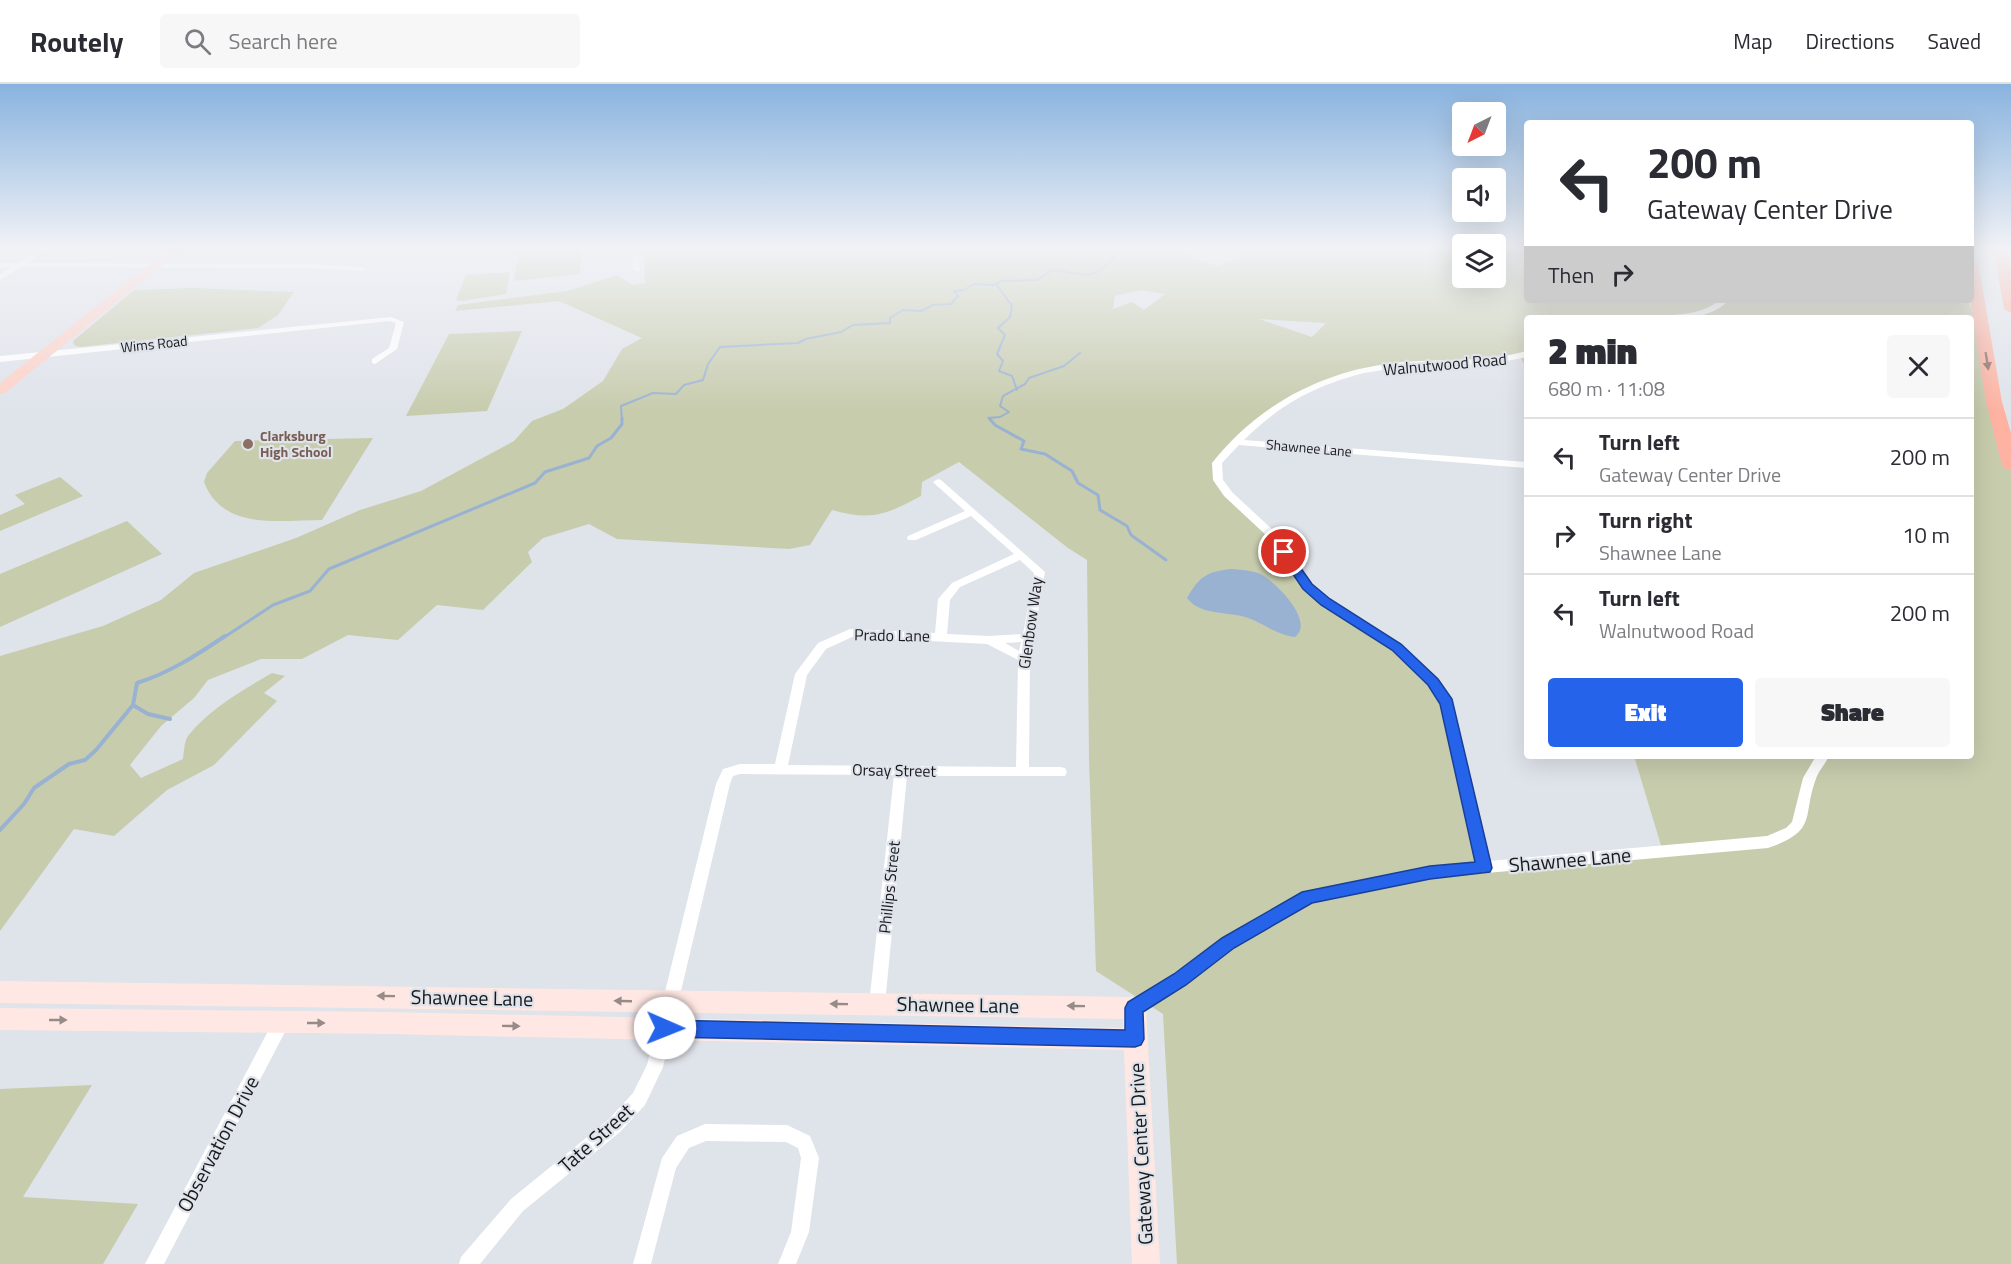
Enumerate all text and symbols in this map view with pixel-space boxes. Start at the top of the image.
search box [160,14,580,68]
text: Routely [30,20,124,63]
text: Search here [229,24,338,58]
icon: search [181,25,214,58]
text: Map [1733,25,1773,57]
text: Directions [1806,25,1895,57]
text: Saved [1928,25,1981,57]
north arrow [1452,102,1506,156]
map controls [1452,102,1506,288]
text: 200 m [1647,130,1762,194]
icon: left [1548,144,1626,222]
button: sound [1452,168,1506,222]
text: Gateway Center Drive [1647,188,1893,229]
button: layers [1452,234,1506,288]
text: Then [1548,258,1594,292]
icon: right [1606,258,1639,291]
text: 2 min [1548,323,1637,378]
street label: Wims Road [119,330,188,357]
button: close [1887,335,1950,398]
street label: Walnutwood Road [1382,347,1508,381]
one-way arrow [1983,352,1992,371]
text: 680 m · 11:08 [1548,373,1665,404]
place label: Clarksburg High School [260,425,332,462]
text: Turn left [1599,425,1680,459]
street label: Shawnee Lane [1265,433,1353,462]
marker: Clarksburg High School [241,437,255,451]
text: 200 m [1890,440,1950,474]
icon: left [1548,441,1581,474]
text: Gateway Center Drive [1599,459,1781,490]
text: Turn right [1599,503,1693,537]
text: 10 m [1902,518,1950,552]
icon: right [1548,519,1581,552]
pin [1258,526,1309,577]
icon: arrive [1267,535,1300,568]
text: Shawnee Lane [1599,537,1722,568]
street label: Glenbow Way [1012,575,1048,670]
text: Turn left [1599,581,1680,615]
text: 200 m [1890,596,1950,630]
icon: left [1548,597,1581,630]
text: Walnutwood Road [1599,615,1754,646]
street label: Prado Lane [854,622,930,648]
button: Exit [1548,678,1743,747]
button: Share [1755,678,1950,747]
street label: Orsay Street [852,757,937,783]
street label: Phillips Street [872,839,906,935]
street label: Shawnee Lane [1508,839,1632,880]
street label: Shawnee Lane [410,981,534,1014]
street label: Shawnee Lane [896,988,1020,1021]
one-way arrow [377,992,396,1001]
one-way arrow [613,996,632,1006]
position arrow [633,996,697,1060]
one-way arrow [829,999,848,1009]
one-way arrow [1066,1002,1085,1011]
one-way arrow [49,1015,68,1025]
one-way arrow [307,1018,326,1028]
one-way arrow [502,1021,521,1030]
street label: Gateway Center Drive [1120,1062,1161,1246]
street label: Observation Drive [169,1070,267,1217]
street label: Tate Street [551,1095,640,1180]

